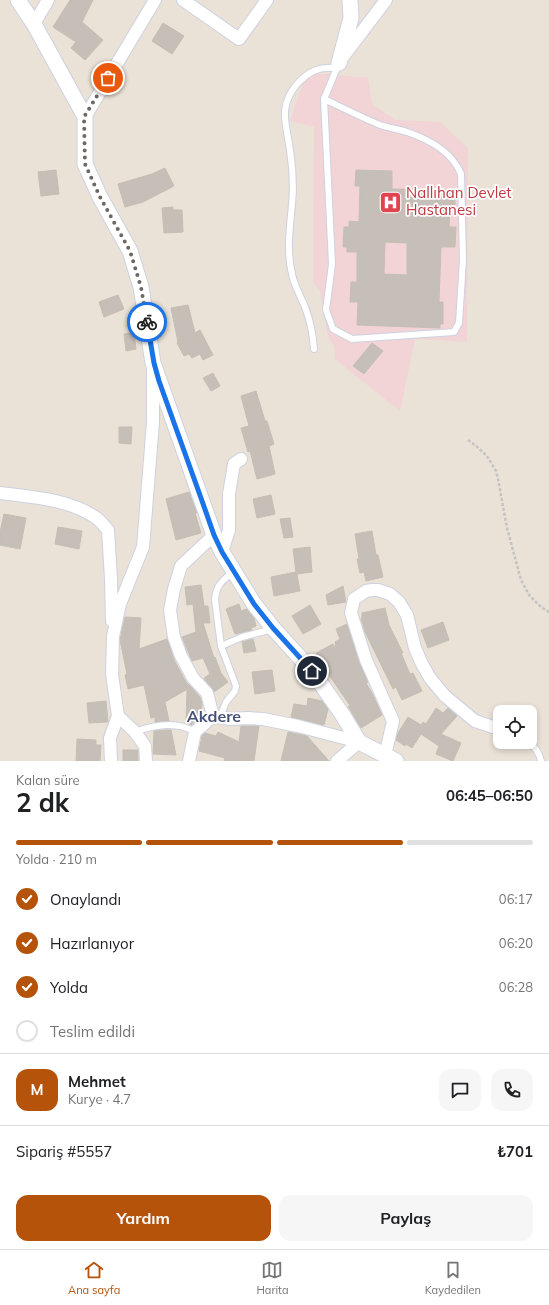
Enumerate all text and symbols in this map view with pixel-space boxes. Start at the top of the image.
pin [91,61,125,95]
icon: bag [97,67,119,89]
place label: Nallıhan Devlet Hastanesi [406,183,512,219]
hospital icon: Nallıhan Devlet Hastanesi [377,189,403,215]
courier [127,302,167,342]
icon: bike [136,311,158,333]
pin [295,654,329,688]
icon: home [301,660,323,682]
map controls [493,705,537,749]
button: locate [493,705,537,749]
district label: Akdere [187,706,241,726]
text: Kalan süre [16,772,80,788]
text: 2 dk [16,786,69,819]
text: 06:45–06:50 [446,786,533,805]
text: Yolda · 210 m [16,851,97,867]
icon: check [16,888,38,910]
text: Onaylandı [50,890,121,909]
text: 06:17 [499,891,533,907]
icon: check [16,932,38,954]
text: Hazırlanıyor [50,934,134,953]
text: 06:20 [499,935,533,951]
icon: check [16,976,38,998]
text: Yolda [50,978,88,997]
text: 06:28 [499,979,533,995]
text: Teslim edildi [50,1022,135,1041]
button: chat [439,1069,481,1111]
button: phone [491,1069,533,1111]
text: Mehmet [68,1072,126,1091]
text: M [30,1080,44,1099]
text: Kurye · 4.7 [68,1091,131,1107]
text: Sipariş #5557 [16,1142,112,1161]
text: ₺701 [497,1142,533,1161]
button: Yardım [16,1195,271,1241]
button: Paylaş [279,1195,533,1241]
tab: Ana sayfa [68,1259,120,1297]
tab: Harita [256,1259,288,1297]
tab: Kaydedilen [425,1259,481,1297]

